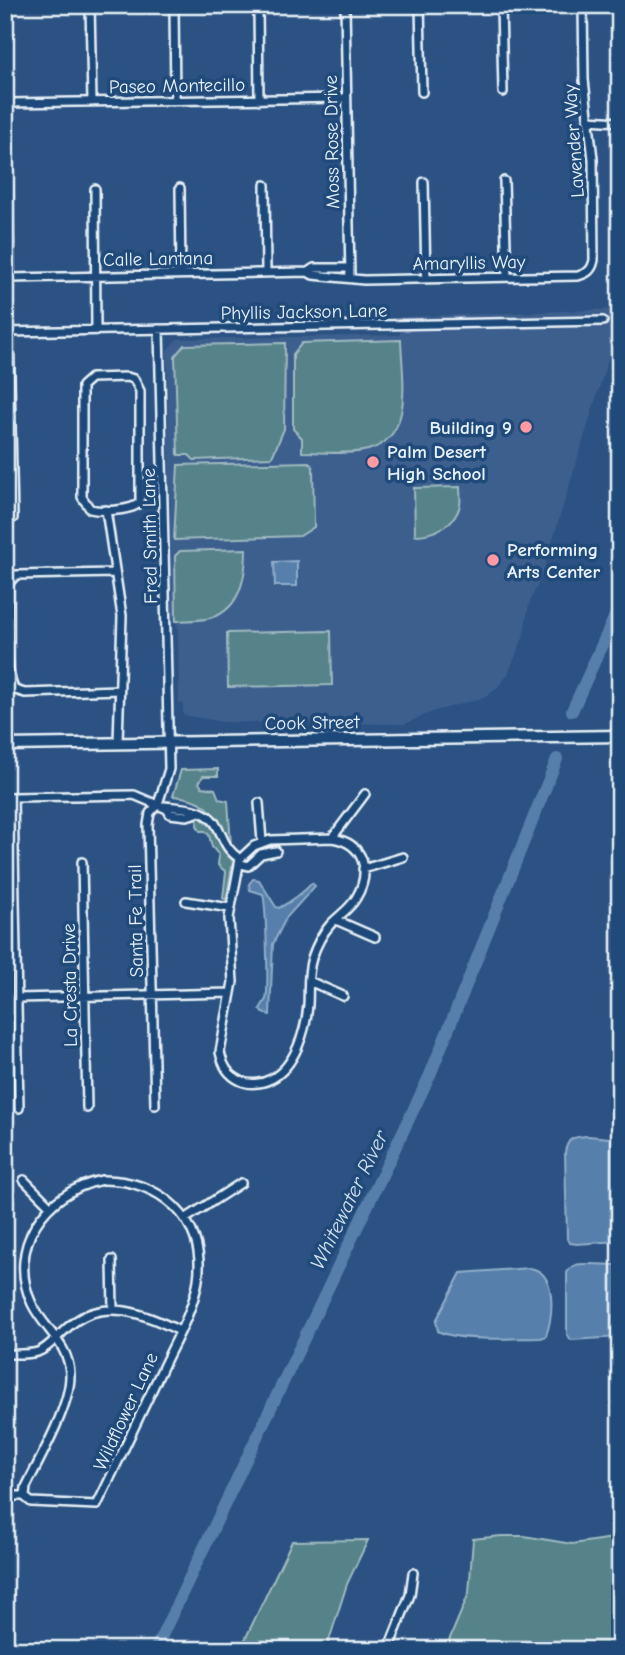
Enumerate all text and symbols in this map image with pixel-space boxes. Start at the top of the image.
street label: Paseo Montecillo [109,74,245,98]
street label: Moss Rose Drive [320,75,344,209]
street label: Lavender Way [559,83,589,198]
street label: Calle Lantana [103,247,213,271]
street label: Amaryllis Way [412,251,526,275]
street label: Phyllis Jackson Lane [220,300,388,324]
place label: Building 9 [429,417,512,439]
marker: Building 9 [518,419,534,435]
place label: Palm Desert High School [387,441,487,485]
marker: Palm Desert High School [365,454,381,470]
street label: Fred Smith Lane [138,468,162,604]
place label: Performing Arts Center [507,539,600,583]
marker: Performing Arts Center [485,552,501,568]
street label: Cook Street [264,711,360,735]
street label: Santa Fe Trail [124,864,148,978]
street label: La Cresta Drive [58,923,82,1047]
water label: Whitewater River [305,1125,394,1273]
street label: Wildflower Lane [89,1349,163,1474]

